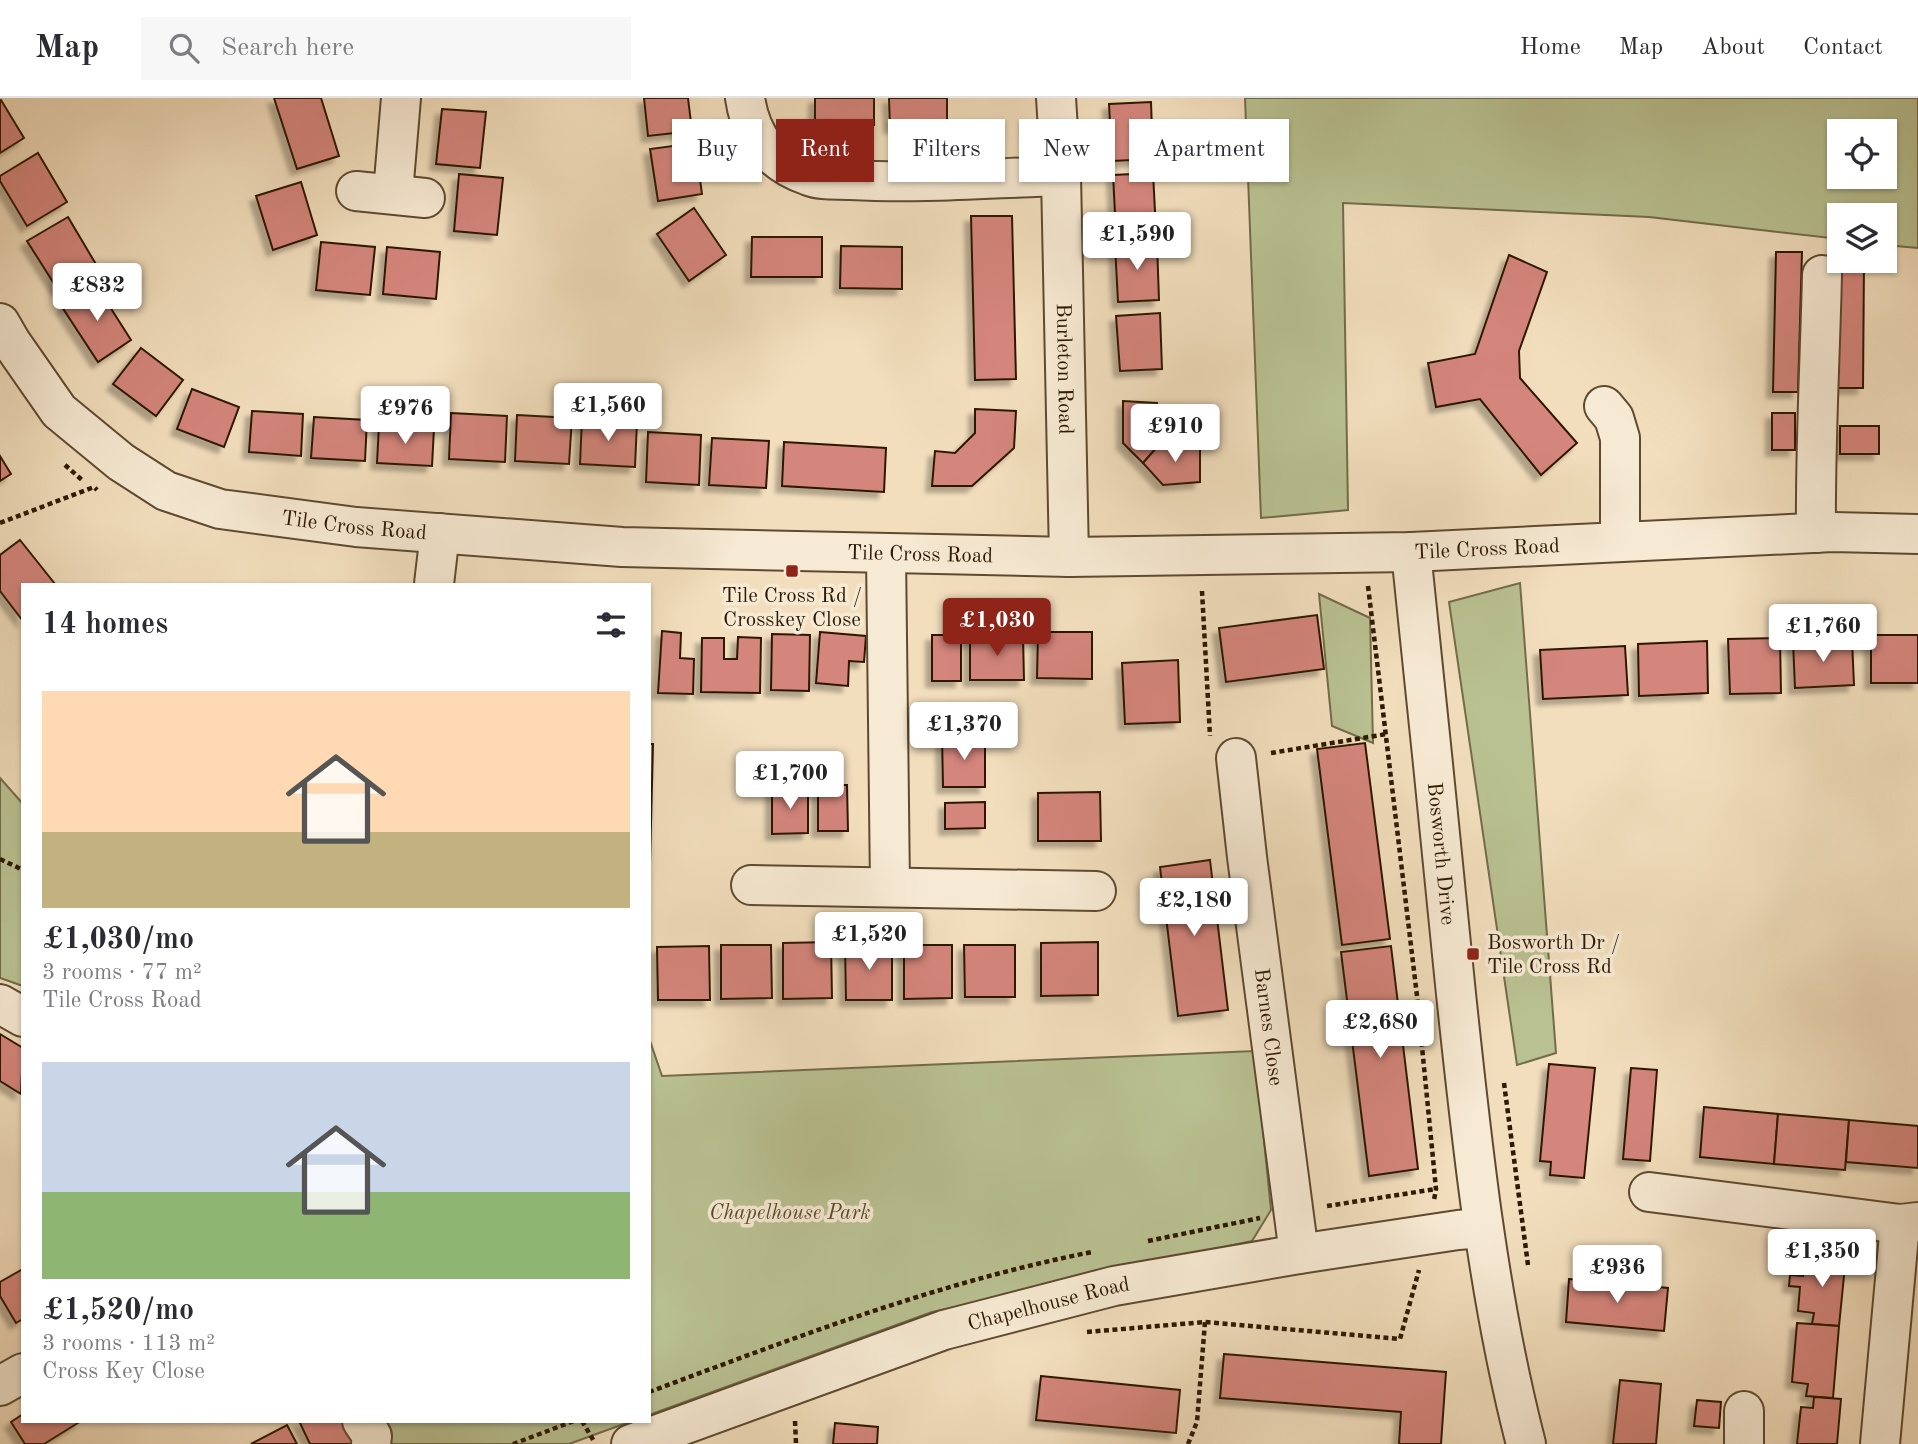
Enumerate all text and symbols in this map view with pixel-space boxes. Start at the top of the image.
search box [141,17,631,80]
icon: search [165,29,203,67]
text: Map [35,32,99,65]
text: Search here [221,35,354,61]
text: Home [1520,36,1581,60]
text: Map [1619,36,1663,60]
text: About [1701,36,1765,60]
text: Contact [1803,36,1883,60]
chip: Buy [672,119,762,182]
chip: Rent [776,119,874,182]
chip: Filters [888,119,1005,182]
chip: New [1019,119,1115,182]
chip: Apartment [1129,119,1289,182]
map controls [1827,119,1897,273]
button: locate [1827,119,1897,189]
button: layers [1827,203,1897,273]
pin: £1,590 [1080,212,1194,272]
text: £1,590 [1099,223,1175,246]
pin: £832 [56,264,138,323]
text: £832 [69,274,125,297]
street label: Burleton Road [1052,303,1075,435]
pin: £1,560 [551,384,665,443]
pin: £976 [364,386,446,446]
text: £1,560 [570,394,646,417]
text: £976 [377,397,433,420]
pin: £910 [1134,404,1216,464]
text: £910 [1147,415,1203,438]
street label: Tile Cross Road [280,508,428,544]
street label: Tile Cross Road [1414,536,1561,564]
street label: Tile Cross Road [847,543,993,567]
marker: Tile Cross Rd / Crosskey Close [784,563,800,579]
place label: Tile Cross Rd / Crosskey Close [722,586,862,631]
pin: £1,030 [940,598,1054,658]
pin: £1,760 [1766,604,1880,664]
icon: filters [592,606,630,644]
text: £1,030 [959,609,1035,632]
text: 14 homes [42,610,168,640]
text: £1,760 [1785,615,1861,638]
pin: £1,370 [907,702,1021,762]
text: £1,370 [926,713,1002,736]
icon: home [273,736,399,862]
pin: £1,700 [733,752,847,811]
text: £1,700 [752,762,828,785]
street label: Bosworth Drive [1423,781,1458,926]
pin: £2,180 [1137,878,1251,938]
text: £2,180 [1156,889,1232,912]
pin: £1,520 [812,912,926,972]
text: £1,520 [831,923,907,946]
text: £1,030/mo [42,925,194,955]
place label: Bosworth Dr / Tile Cross Rd [1487,933,1620,978]
marker: Bosworth Dr / Tile Cross Rd [1465,946,1481,962]
text: 3 rooms · 77 m² [42,961,202,984]
street label: Barnes Close [1250,967,1286,1087]
text: Tile Cross Road [42,989,202,1012]
pin: £2,680 [1323,1000,1437,1060]
text: £2,680 [1342,1011,1418,1034]
icon: home [273,1107,399,1233]
park label: Chapelhouse Park [709,1203,871,1224]
pin: £1,350 [1765,1230,1879,1289]
text: £1,350 [1784,1240,1860,1263]
pin: £936 [1576,1246,1658,1305]
text: £936 [1589,1256,1645,1279]
street label: Chapelhouse Road [965,1274,1131,1335]
text: £1,520/mo [42,1296,194,1326]
text: 3 rooms · 113 m² [42,1332,215,1355]
text: Cross Key Close [42,1360,205,1383]

